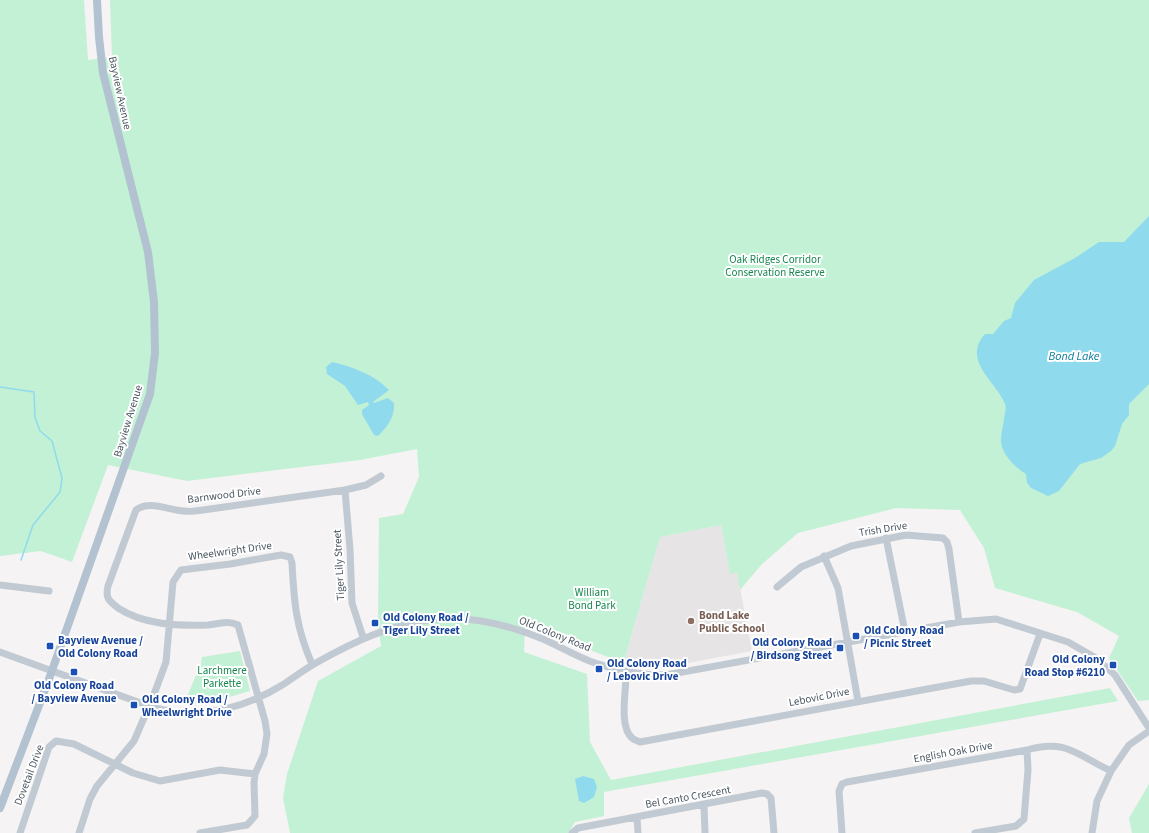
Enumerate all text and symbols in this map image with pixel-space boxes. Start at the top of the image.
street label: Bayview Avenue [105,55,135,132]
park label: Oak Ridges Corridor Conservation Reserve [725,252,825,280]
water label: Bond Lake [1048,348,1100,365]
street label: Bayview Avenue [110,383,146,459]
street label: Barnwood Drive [186,483,262,507]
street label: Trish Drive [858,518,909,540]
street label: Tiger Lily Street [330,529,348,601]
street label: Wheelwright Drive [187,538,273,564]
park label: William Bond Park [568,585,616,613]
place label: Bond Lake Public School [699,608,765,636]
place label: Old Colony Road / Tiger Lily Street [383,610,469,638]
street label: Old Colony Road [517,613,593,655]
marker: Bond Lake Public School [686,616,696,626]
marker: Old Colony Road / Tiger Lily Street [370,618,380,628]
place label: Old Colony Road / Picnic Street [864,623,944,651]
marker: Old Colony Road / Picnic Street [851,631,861,641]
place label: Bayview Avenue / Old Colony Road [58,633,143,661]
place label: Old Colony Road / Birdsong Street [751,635,833,663]
marker: Bayview Avenue / Old Colony Road [45,641,55,651]
marker: Old Colony Road / Birdsong Street [835,643,845,653]
place label: Old Colony Road Stop #6210 [1025,652,1105,680]
place label: Old Colony Road / Lebovic Drive [607,656,687,684]
marker: Old Colony Road Stop #6210 [1108,660,1118,670]
park label: Larchmere Parkette [197,663,247,691]
marker: Old Colony Road / Lebovic Drive [594,664,604,674]
marker: Old Colony Road / Bayview Avenue [69,667,79,677]
place label: Old Colony Road / Bayview Avenue [32,678,117,706]
street label: Lebovic Drive [787,684,851,710]
place label: Old Colony Road / Wheelwright Drive [142,692,232,720]
marker: Old Colony Road / Wheelwright Drive [129,700,139,710]
street label: English Oak Drive [912,738,994,766]
street label: Dovetail Drive [11,742,48,807]
street label: Bel Canto Crescent [644,782,732,812]

